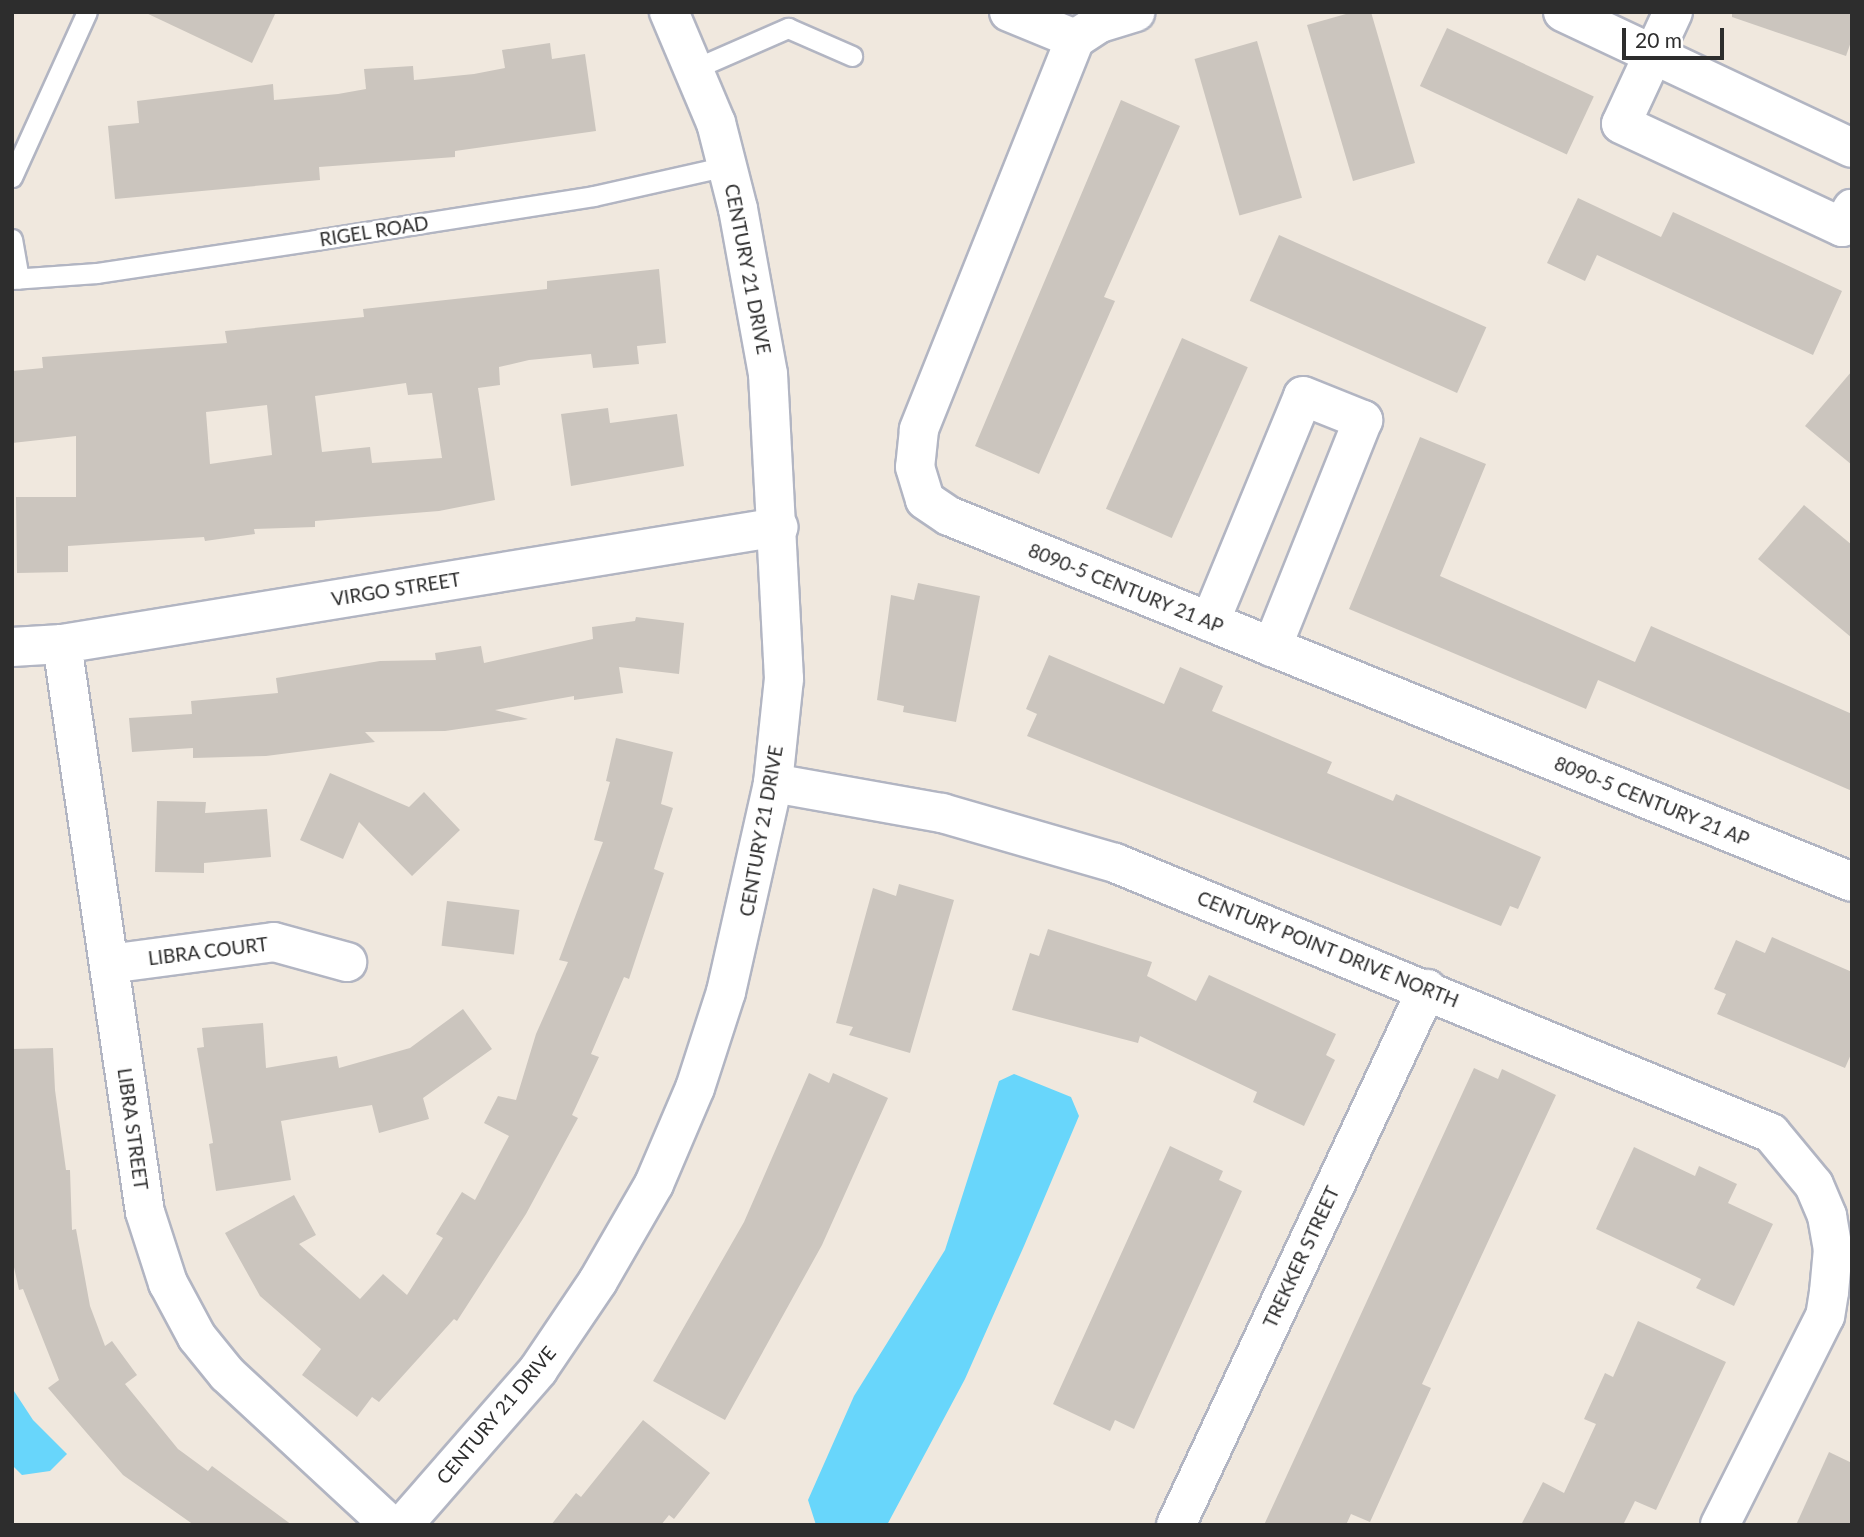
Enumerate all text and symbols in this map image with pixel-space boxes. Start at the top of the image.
scale bar [1626,14,1728,58]
text: 20 m [1635,27,1682,52]
street label: CENTURY 21 DRIVE [720,181,776,357]
street label: RIGEL ROAD [318,211,430,251]
street label: 8090-5 CENTURY 21 AP [1025,538,1227,638]
street label: VIRGO STREET [330,568,462,610]
street label: CENTURY 21 DRIVE [735,743,787,919]
street label: 8090-5 CENTURY 21 AP [1551,751,1753,851]
street label: CENTURY POINT DRIVE NORTH [1193,886,1463,1012]
street label: LIBRA COURT [146,932,270,970]
street label: LIBRA STREET [113,1066,153,1192]
street label: TREKKER STREET [1258,1183,1344,1331]
street label: CENTURY 21 DRIVE [431,1341,561,1489]

